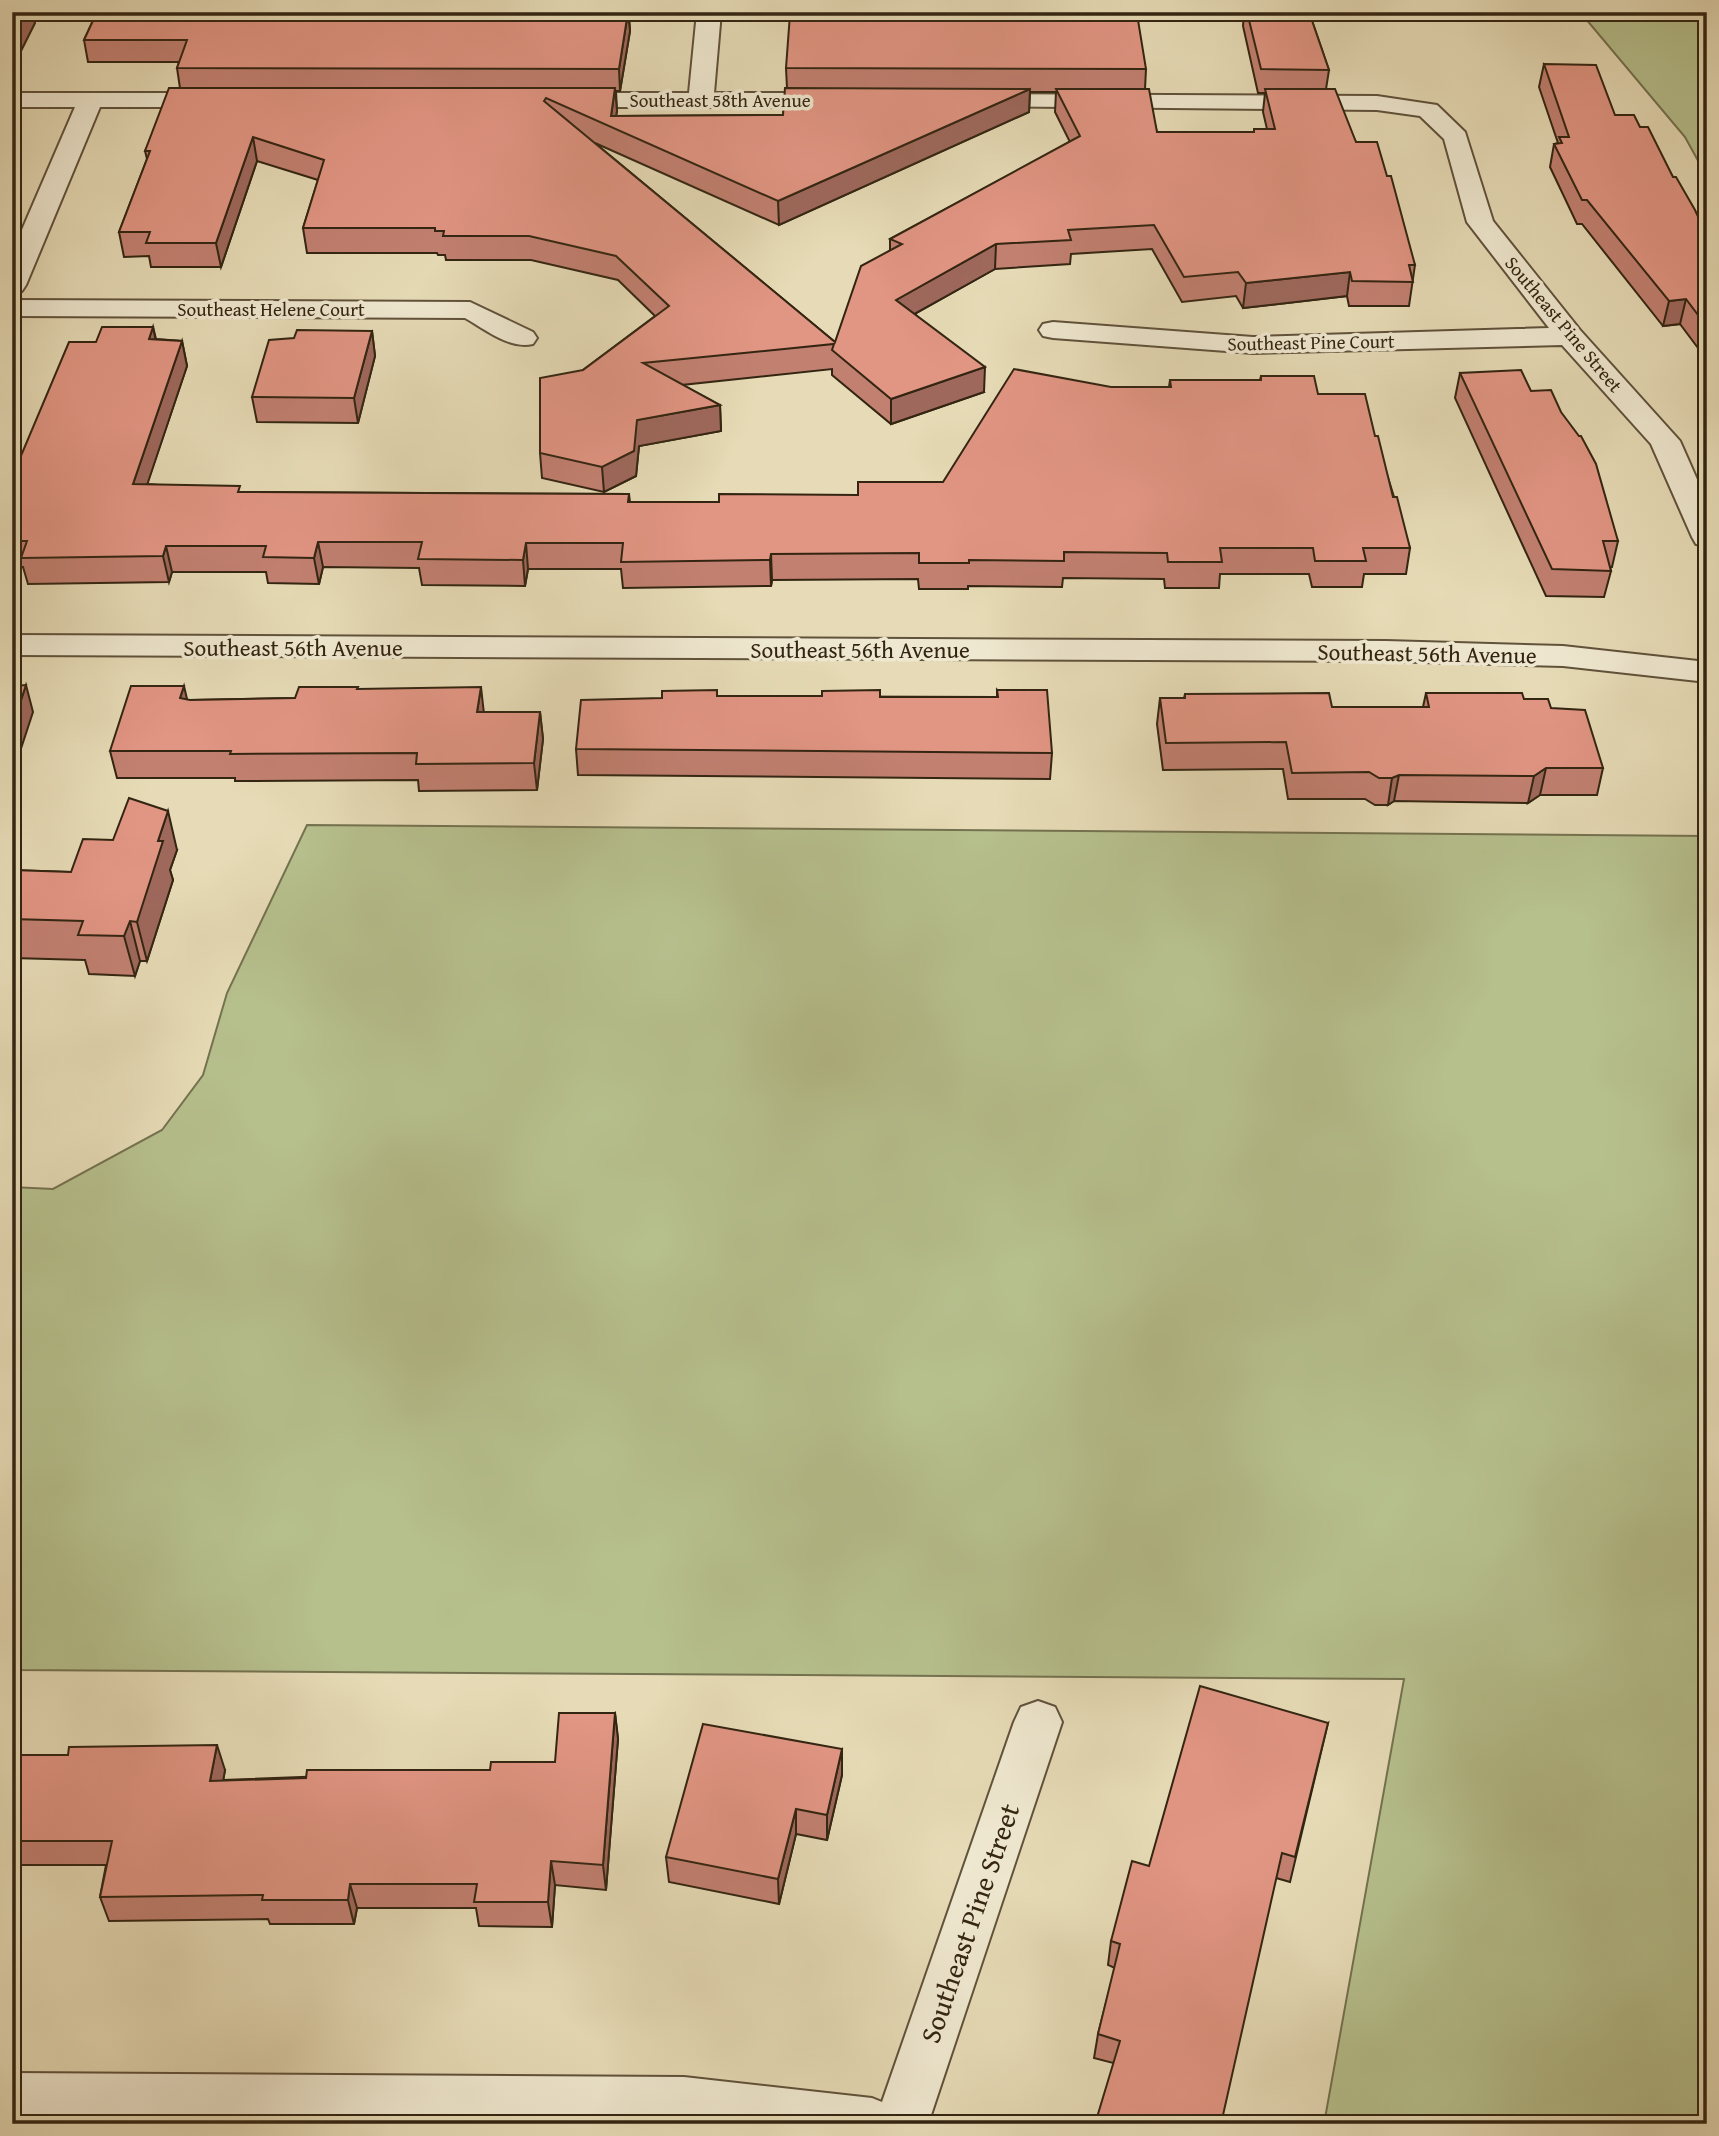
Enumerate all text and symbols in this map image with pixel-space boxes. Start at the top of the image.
street label: Southeast 58th Avenue [629,86,811,114]
street label: Southeast Pine Street [1499,250,1630,398]
street label: Southeast Helene Court [177,295,365,323]
street label: Southeast Pine Court [1227,327,1395,357]
street label: Southeast 56th Avenue [183,631,403,664]
street label: Southeast 56th Avenue [750,633,970,666]
street label: Southeast 56th Avenue [1317,635,1537,671]
street label: Southeast Pine Street [909,1798,1029,2048]

